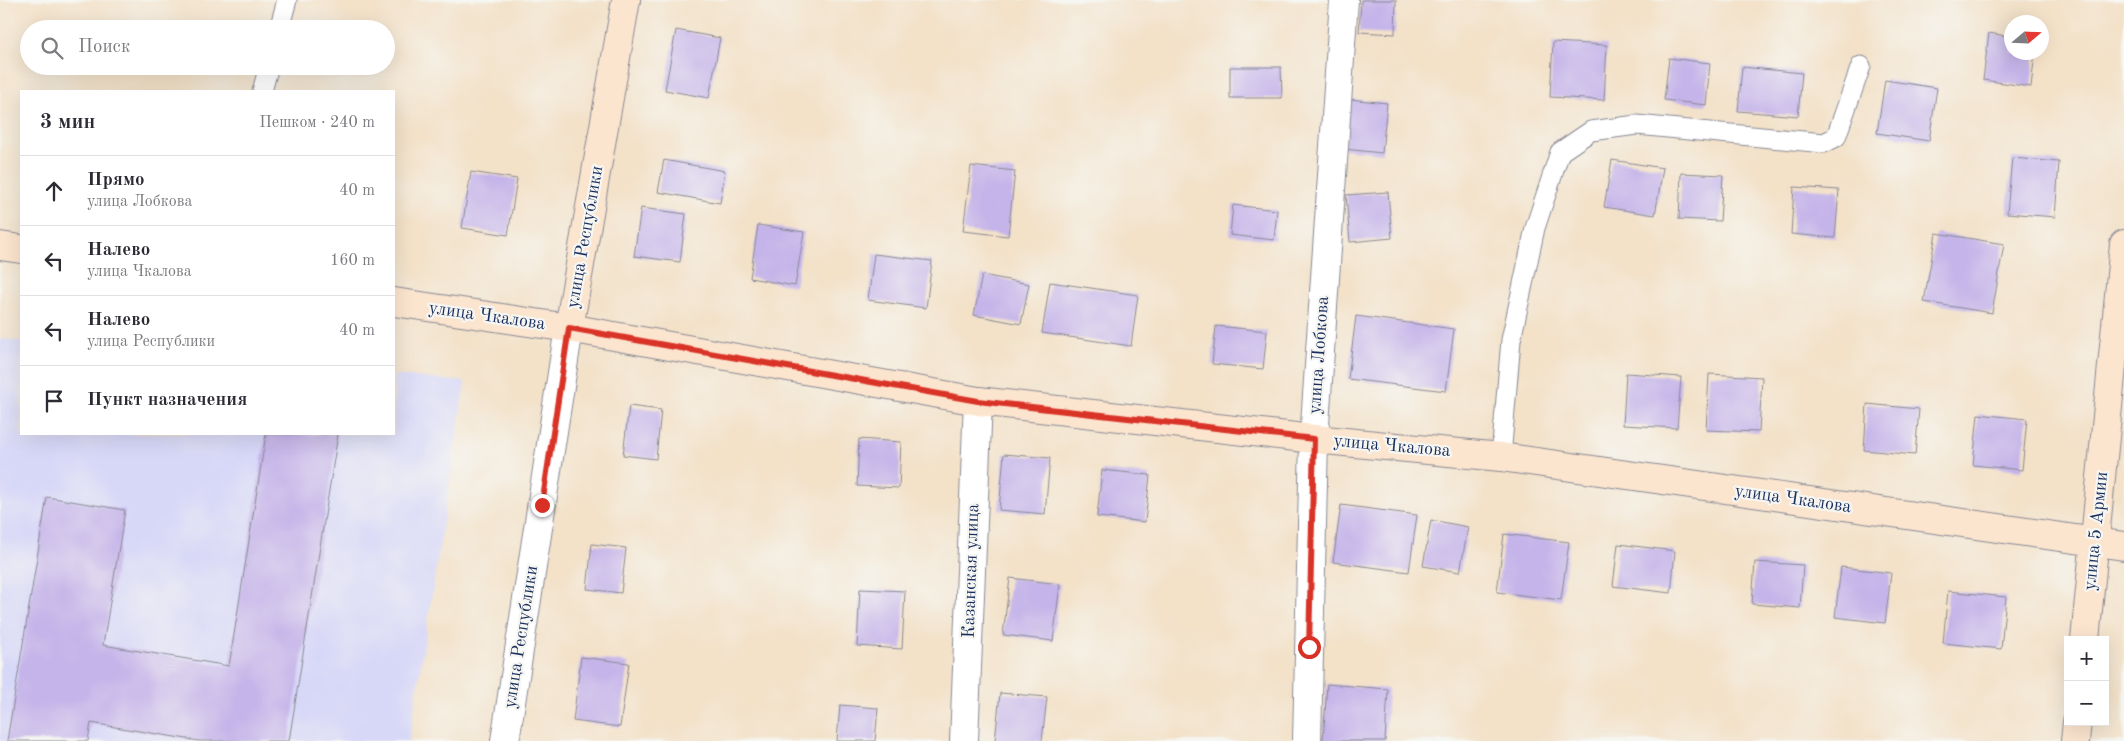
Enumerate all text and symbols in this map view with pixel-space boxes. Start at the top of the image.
north arrow [2004,15,2049,60]
search box [20,20,395,75]
icon: search [38,34,66,62]
text: Поиск [78,38,130,57]
text: 3 мин [40,112,95,133]
text: Пешком · 240 m [259,115,375,131]
street label: улица Республики [564,164,606,310]
text: Прямо [87,171,145,190]
icon: ahead [40,177,68,205]
text: 40 m [339,183,375,199]
text: улица Лобкова [87,194,192,210]
text: Налево [87,241,150,260]
icon: left [40,247,68,275]
text: 160 m [330,253,375,269]
text: улица Чкалова [87,264,192,280]
street label: улица Лобкова [1306,295,1332,415]
street label: улица Чкалова [427,299,547,333]
text: Налево [87,311,150,330]
icon: left [40,317,68,345]
text: 40 m [339,323,375,339]
text: улица Республики [87,334,215,350]
icon: arrive [40,387,68,415]
text: Пункт назначения [87,391,247,410]
street label: улица Чкалова [1333,432,1452,460]
street label: улица 5 Армии [2081,471,2111,591]
street label: улица Чкалова [1733,482,1853,516]
route end [531,494,554,517]
street label: Казанская улица [960,503,982,639]
street label: улица Республики [501,564,541,710]
route start [1298,636,1321,659]
map controls [2064,636,2109,726]
button: + [2064,636,2109,681]
button: − [2064,681,2109,726]

